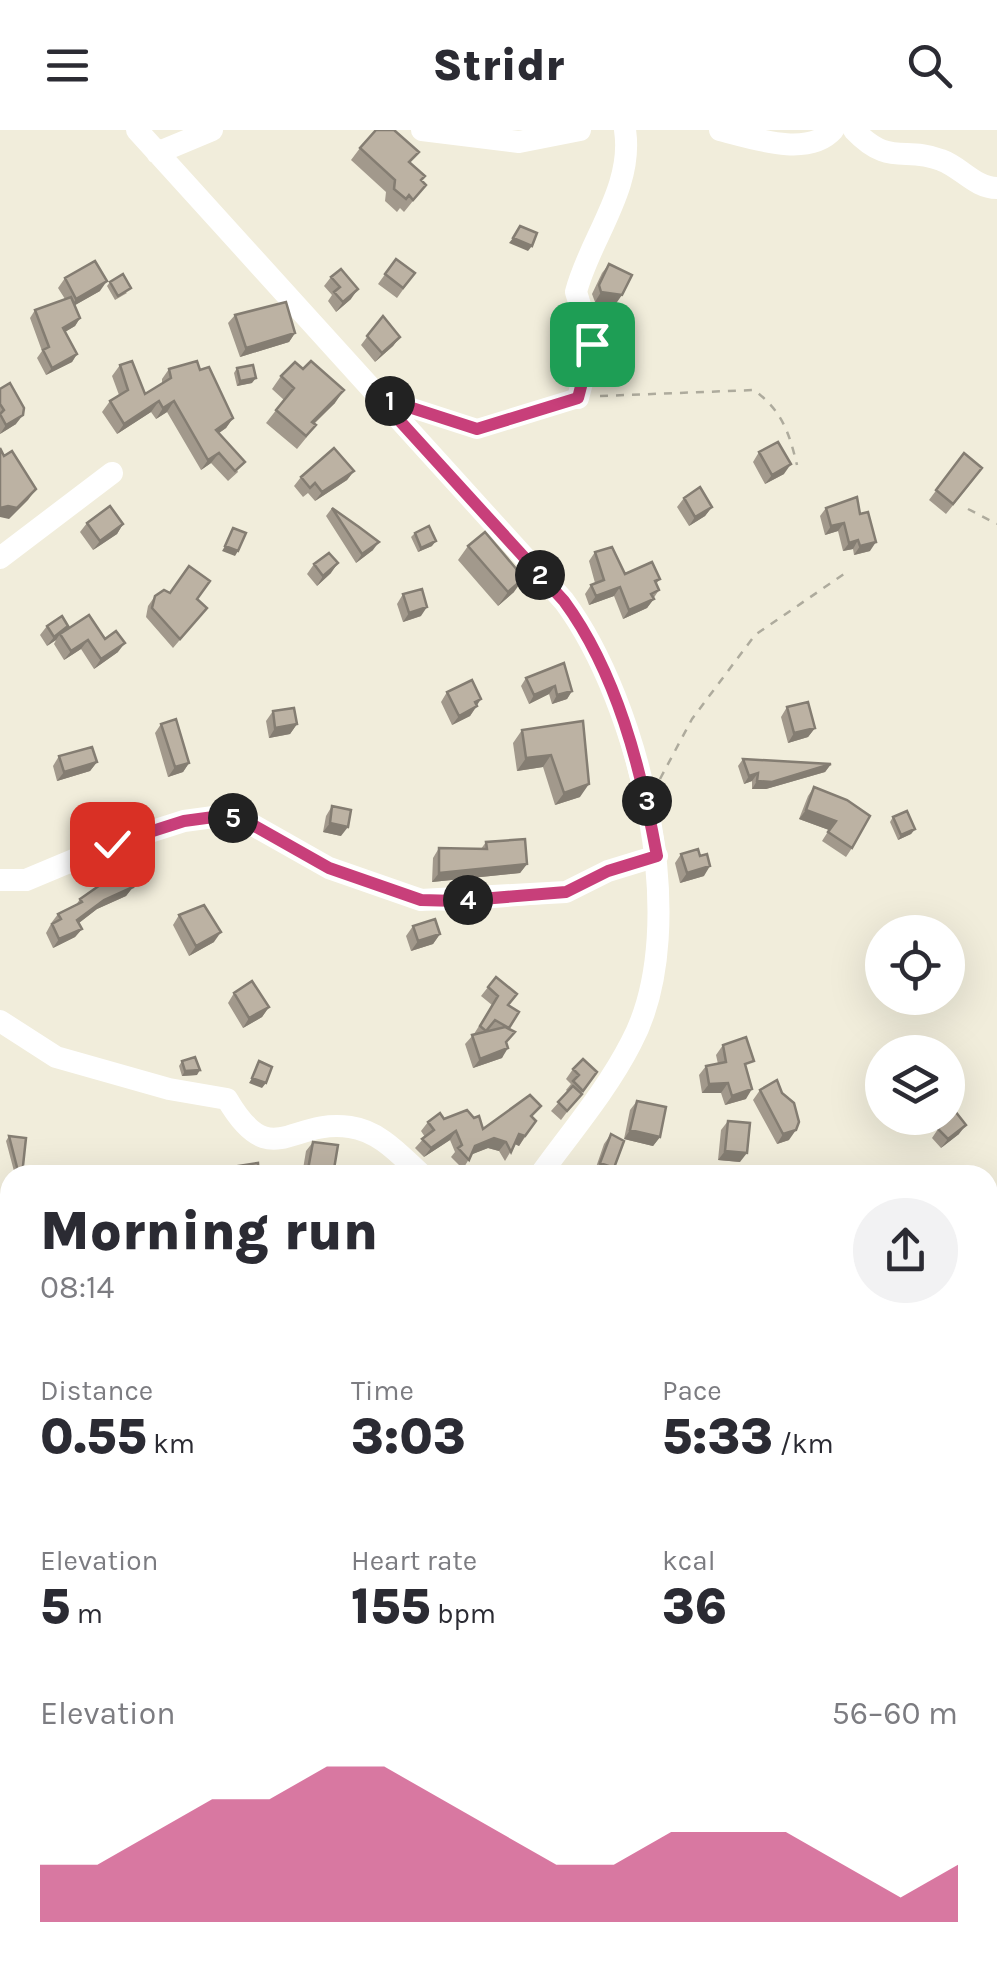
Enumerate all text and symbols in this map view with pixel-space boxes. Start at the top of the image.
icon: menu [40,38,95,93]
icon: search [902,38,957,93]
text: Stridr [433,39,564,91]
pin [550,302,635,387]
icon: arrive [565,317,620,372]
pin: 1 [365,376,415,426]
text: 1 [385,384,395,417]
pin: 2 [515,550,565,600]
text: 2 [532,558,548,591]
pin: 3 [622,776,672,826]
text: 3 [638,784,656,817]
pin: 5 [208,793,258,843]
text: 5 [225,801,241,834]
pin [70,802,155,887]
icon: check [85,817,140,872]
pin: 4 [443,875,493,925]
text: 4 [460,883,476,916]
map controls [865,915,965,1135]
button: locate [865,915,965,1015]
button: layers [865,1035,965,1135]
button: share [853,1198,958,1303]
text: Morning run [40,1199,378,1263]
text: 08:14 [40,1269,114,1306]
text: Distance [40,1374,153,1407]
text: Time [351,1374,414,1407]
text: Pace [662,1374,722,1407]
text: 0.55 [40,1407,146,1466]
text: 3:03 [351,1407,466,1466]
text: 5:33 [662,1407,773,1466]
text: km [146,1427,195,1460]
text: /km [773,1427,834,1460]
text: Elevation [40,1544,159,1577]
text: Heart rate [351,1544,477,1577]
text: kcal [662,1544,715,1577]
text: 5 [40,1577,70,1636]
text: 155 [351,1577,430,1636]
text: 36 [662,1577,727,1636]
text: m [70,1597,103,1630]
text: bpm [430,1597,496,1630]
text: Elevation [40,1695,175,1732]
text: 56–60 m [832,1695,958,1732]

